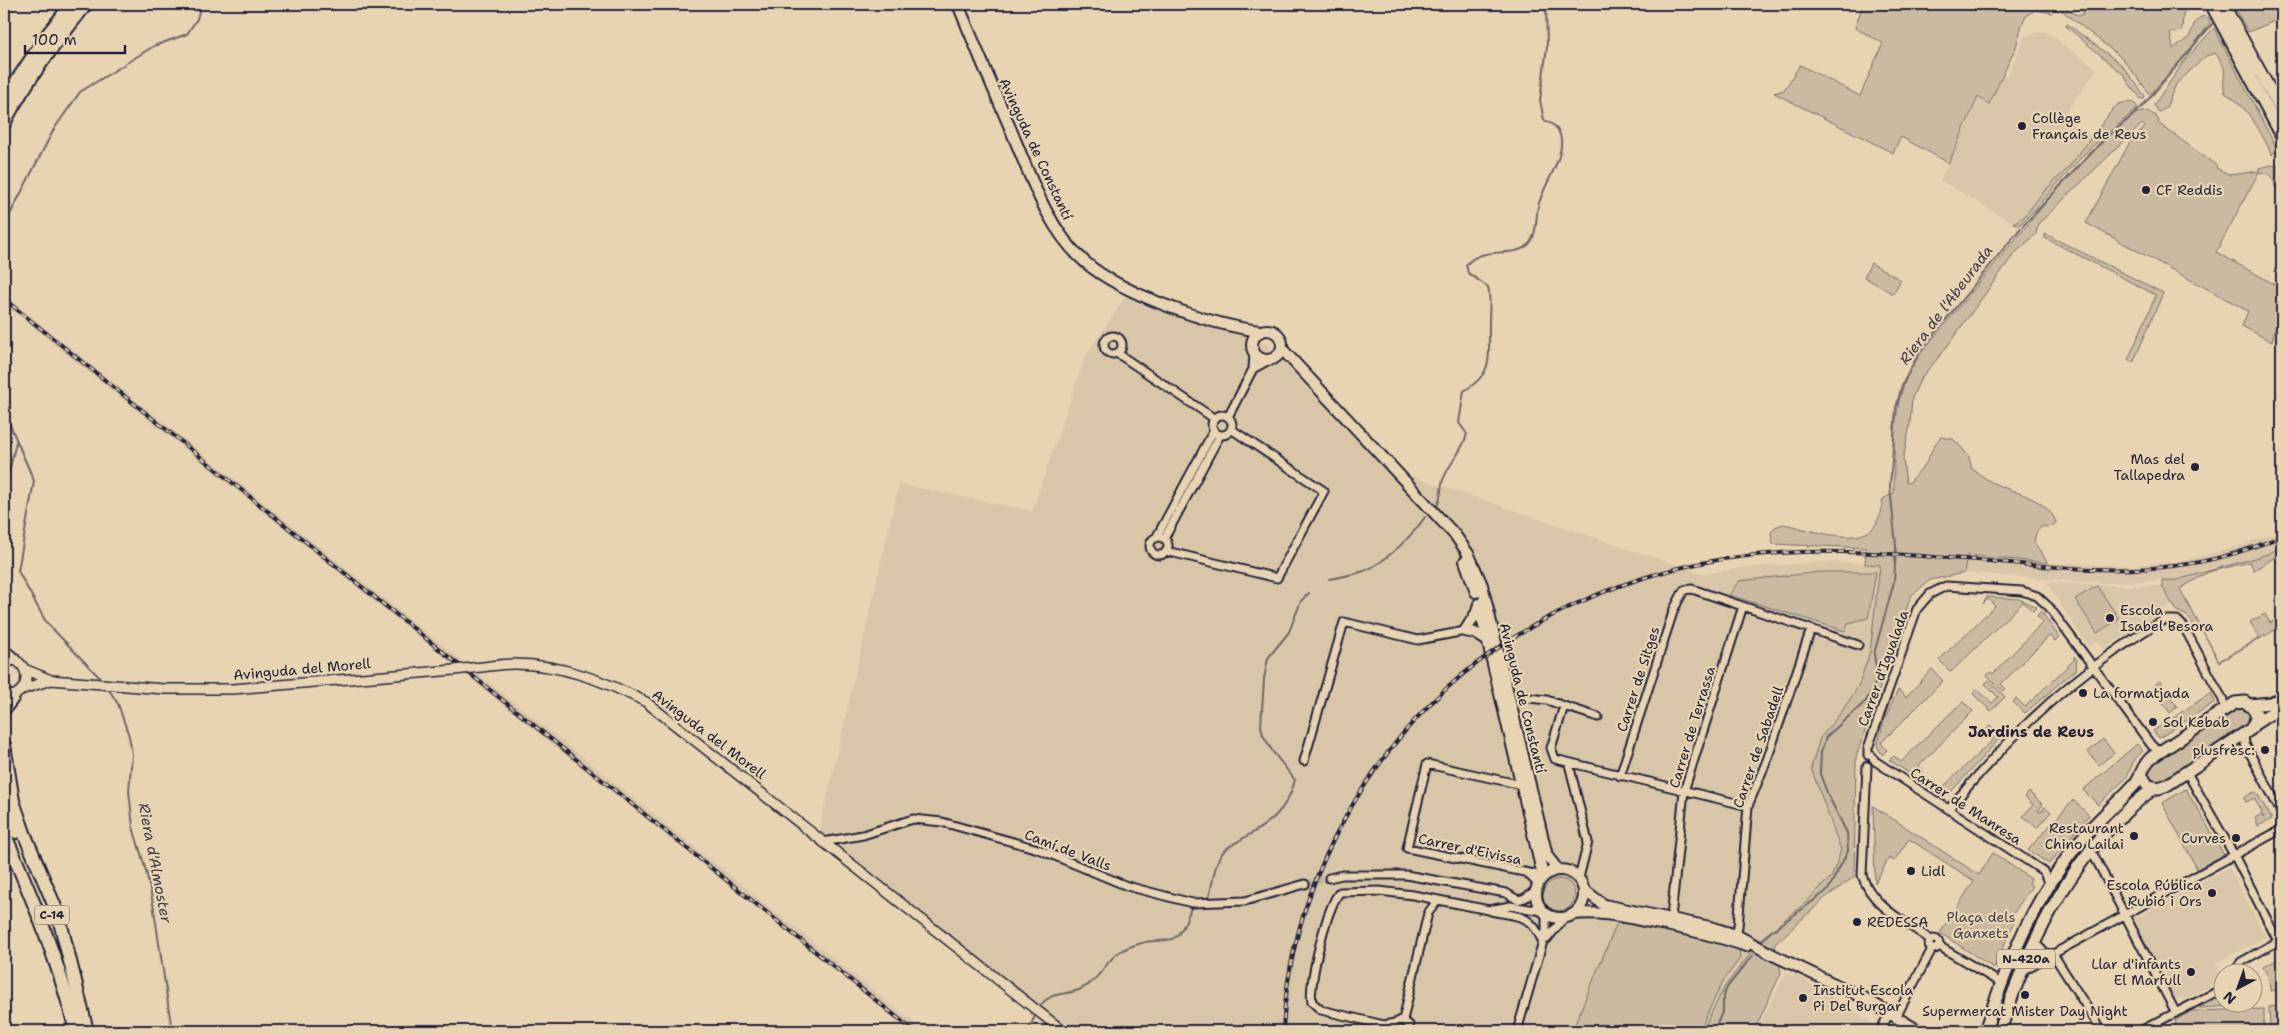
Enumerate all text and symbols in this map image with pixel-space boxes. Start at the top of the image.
scale bar [25,22,125,54]
text: 100 m [32,30,77,50]
street label: Avinguda de Constantí [995,75,1077,223]
place label: Collège Français de Reus [2032,109,2146,143]
marker: Collège Français de Reus [2016,120,2028,132]
place label: CF Reddis [2156,181,2223,199]
marker: CF Reddis [2140,184,2152,196]
water label: Riera de l'Abeurada [1895,241,1997,369]
place label: Mas del Tallapedra [2114,450,2186,484]
marker: Mas del Tallapedra [2189,461,2201,473]
place label: Escola Isabel Besora [2120,601,2213,635]
street label: Carrer d'Igualada [1854,607,1912,729]
marker: Escola Isabel Besora [2104,612,2116,624]
street label: Avinguda de Constantí [1496,621,1550,775]
street label: Carrer de Sitges [1612,624,1664,734]
street label: Avinguda del Morell [233,654,372,684]
street label: Carrer de Terrassa [1665,664,1719,790]
street label: Carrer de Sabadell [1729,683,1788,810]
place label: La formatjada [2093,684,2190,702]
street label: Avinguda del Morell [649,685,770,783]
marker: La formatjada [2077,687,2089,699]
place label: Sol Kebab [2163,713,2229,731]
marker: Sol Kebab [2147,716,2159,728]
district label: Jardins de Reus [1968,722,2094,742]
place label: plusfrèsc: [2193,741,2255,759]
marker: plusfrèsc: [2259,744,2271,756]
street label: Carrer de Manresa [1907,763,2025,849]
water label: Riera d'Almoster [134,801,177,926]
place label: Restaurant Chino Lailai [2045,819,2124,853]
street label: Camí de Valls [1022,825,1114,875]
street label: Carrer d'Eivissa [1417,829,1524,869]
place label: Curves [2181,829,2226,847]
marker: Restaurant Chino Lailai [2128,830,2140,842]
marker: Curves [2230,832,2242,844]
place label: Lidl [1921,862,1946,880]
marker: Lidl [1905,865,1917,877]
place label: Escola Pública Rubió i Ors [2106,876,2202,910]
marker: Escola Pública Rubió i Ors [2206,887,2218,899]
road number: C-14 [34,906,70,924]
park label: Plaça dels Ganxets [1947,908,2016,942]
place label: REDESSA [1867,913,1928,931]
marker: REDESSA [1851,916,1863,928]
road number: N-420a [1997,950,2055,969]
place label: Llar d'infants El Marfull [2091,955,2182,989]
north arrow [2214,962,2264,1012]
marker: Llar d'infants El Marfull [2185,966,2197,978]
place label: Institut Escola Pi Del Burgar [1813,981,1913,1015]
text: N [2219,987,2240,1008]
marker: Supermercat Mister Day Night [2019,989,2031,1001]
marker: Institut Escola Pi Del Burgar [1797,992,1809,1004]
place label: Supermercat Mister Day Night [1922,1002,2128,1020]

